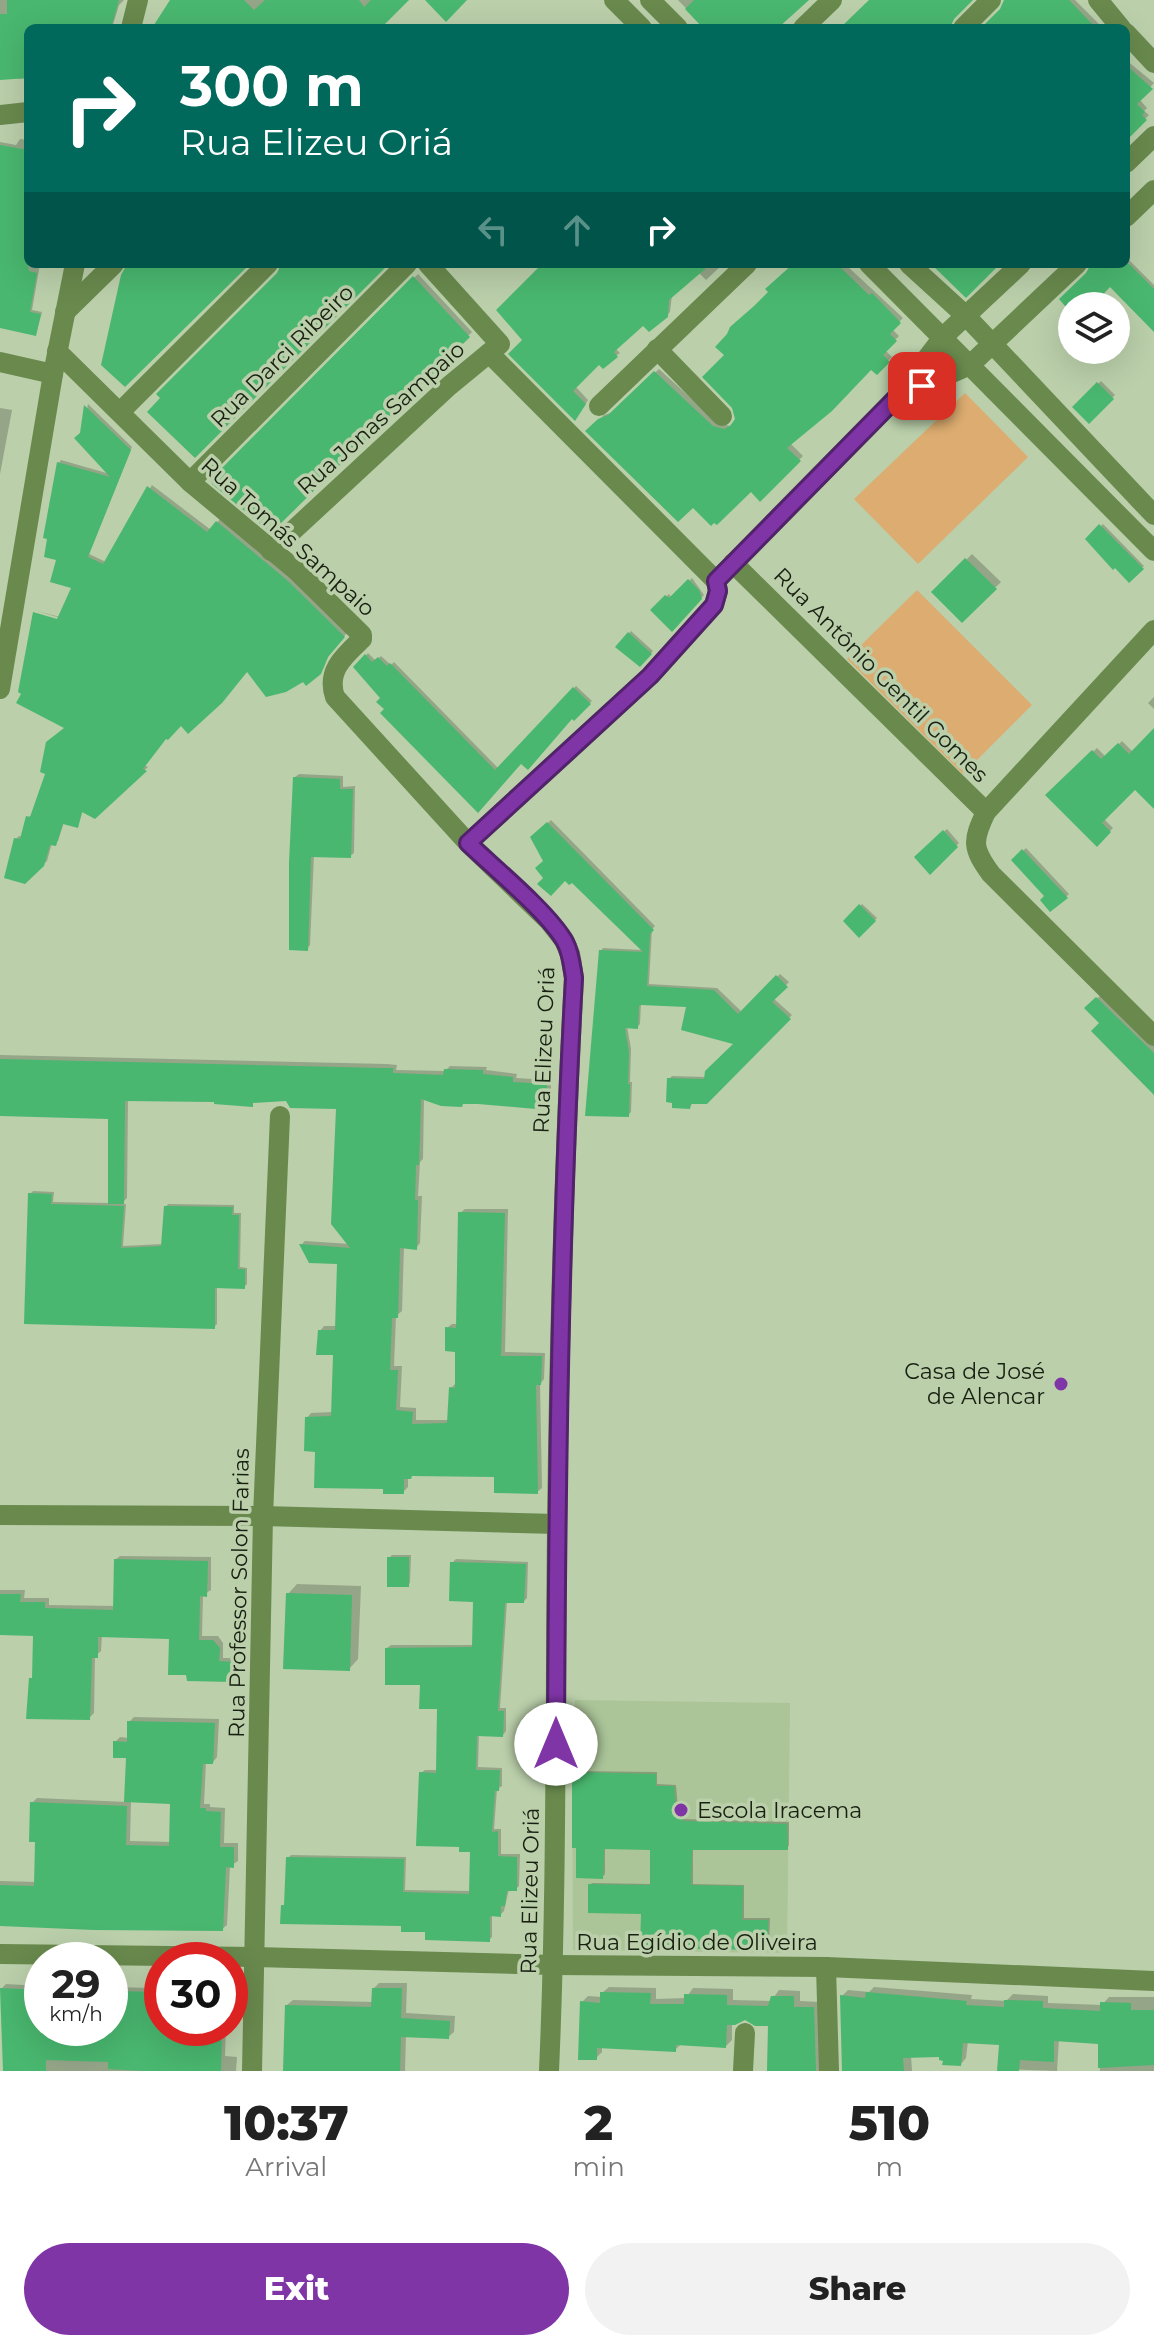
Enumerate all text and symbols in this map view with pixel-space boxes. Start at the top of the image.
text: 300 m [180,52,364,120]
icon: right [48,56,152,160]
text: Rua Elizeu Oriá [180,120,453,164]
icon: left [471,208,515,252]
icon: ahead [555,208,599,252]
icon: right [639,208,683,252]
street label: Rua Darci Ribeiro [205,279,359,433]
map controls [1058,292,1130,364]
button: layers [1058,292,1130,364]
street label: Rua Jonas Sampaio [292,336,470,500]
pin [888,352,956,420]
icon: arrive [900,364,944,408]
street label: Rua Tomás Sampaio [195,452,381,622]
street label: Rua Antônio Gentil Gomes [768,562,994,788]
street label: Rua Elizeu Oriá [528,966,560,1134]
place label: Casa de José de Alencar [904,1358,1045,1410]
marker: Casa de José de Alencar [1052,1375,1070,1393]
street label: Rua Professor Solon Farias [223,1448,255,1738]
position arrow [514,1702,598,1786]
place label: Escola Iracema [697,1797,862,1824]
marker: Escola Iracema [672,1801,690,1819]
street label: Rua Elizeu Oriá [515,1807,545,1975]
street label: Rua Egídio de Oliveira [576,1929,818,1956]
speed limit sign: 30 [144,1942,248,2046]
text: 29 [51,1959,101,2008]
text: km/h [49,2002,103,2026]
text: 10:37 [224,2094,349,2152]
text: 2 [584,2094,613,2152]
text: 510 [849,2094,930,2152]
text: Arrival [245,2151,327,2183]
text: min [573,2151,625,2183]
text: m [876,2151,903,2183]
button: Exit [24,2243,569,2335]
button: Share [585,2243,1130,2335]

